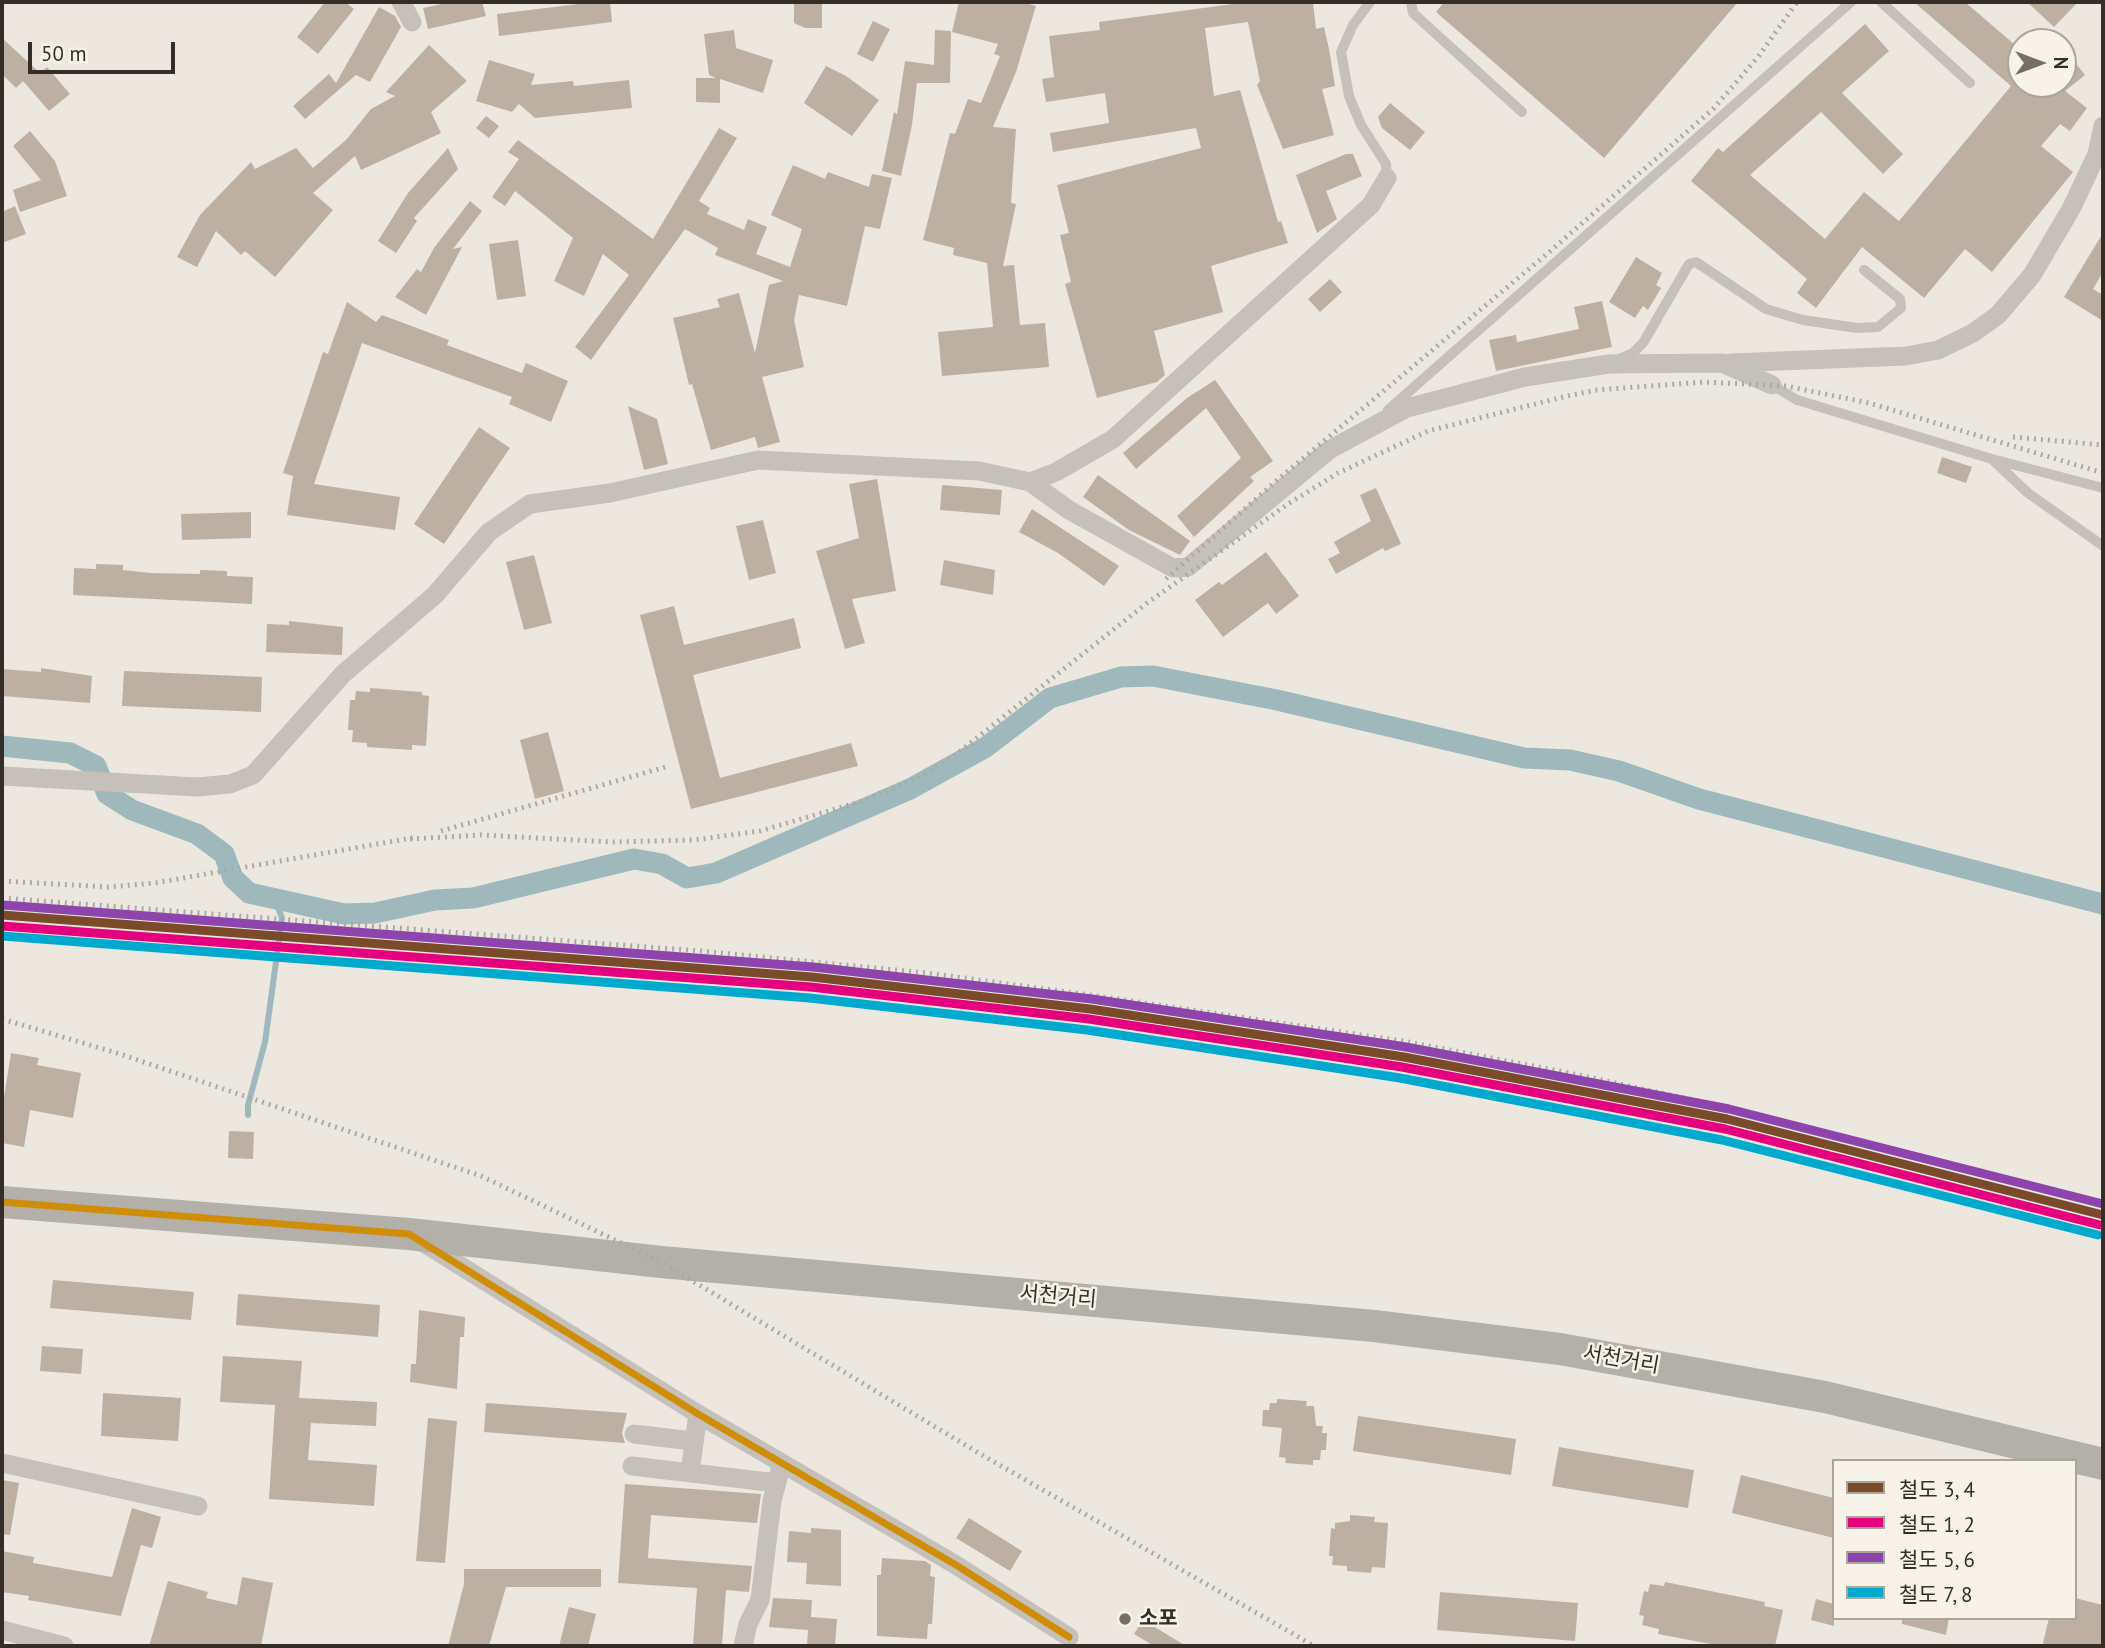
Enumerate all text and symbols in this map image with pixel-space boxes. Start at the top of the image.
scale bar [32,28,178,72]
north arrow [2007,28,2077,98]
text: 50 m [41,40,87,67]
text: N [2049,57,2073,69]
street label: 서천거리 [1018,1281,1098,1313]
street label: 서천거리 [1581,1341,1661,1379]
legend [1832,1459,2077,1620]
text: 철도 3, 4 [1899,1476,1975,1503]
text: 철도 1, 2 [1899,1511,1975,1538]
text: 철도 5, 6 [1899,1546,1975,1573]
text: 철도 7, 8 [1899,1581,1973,1608]
place label: 소포 [1139,1606,1178,1632]
marker: 소포 [1117,1611,1133,1627]

